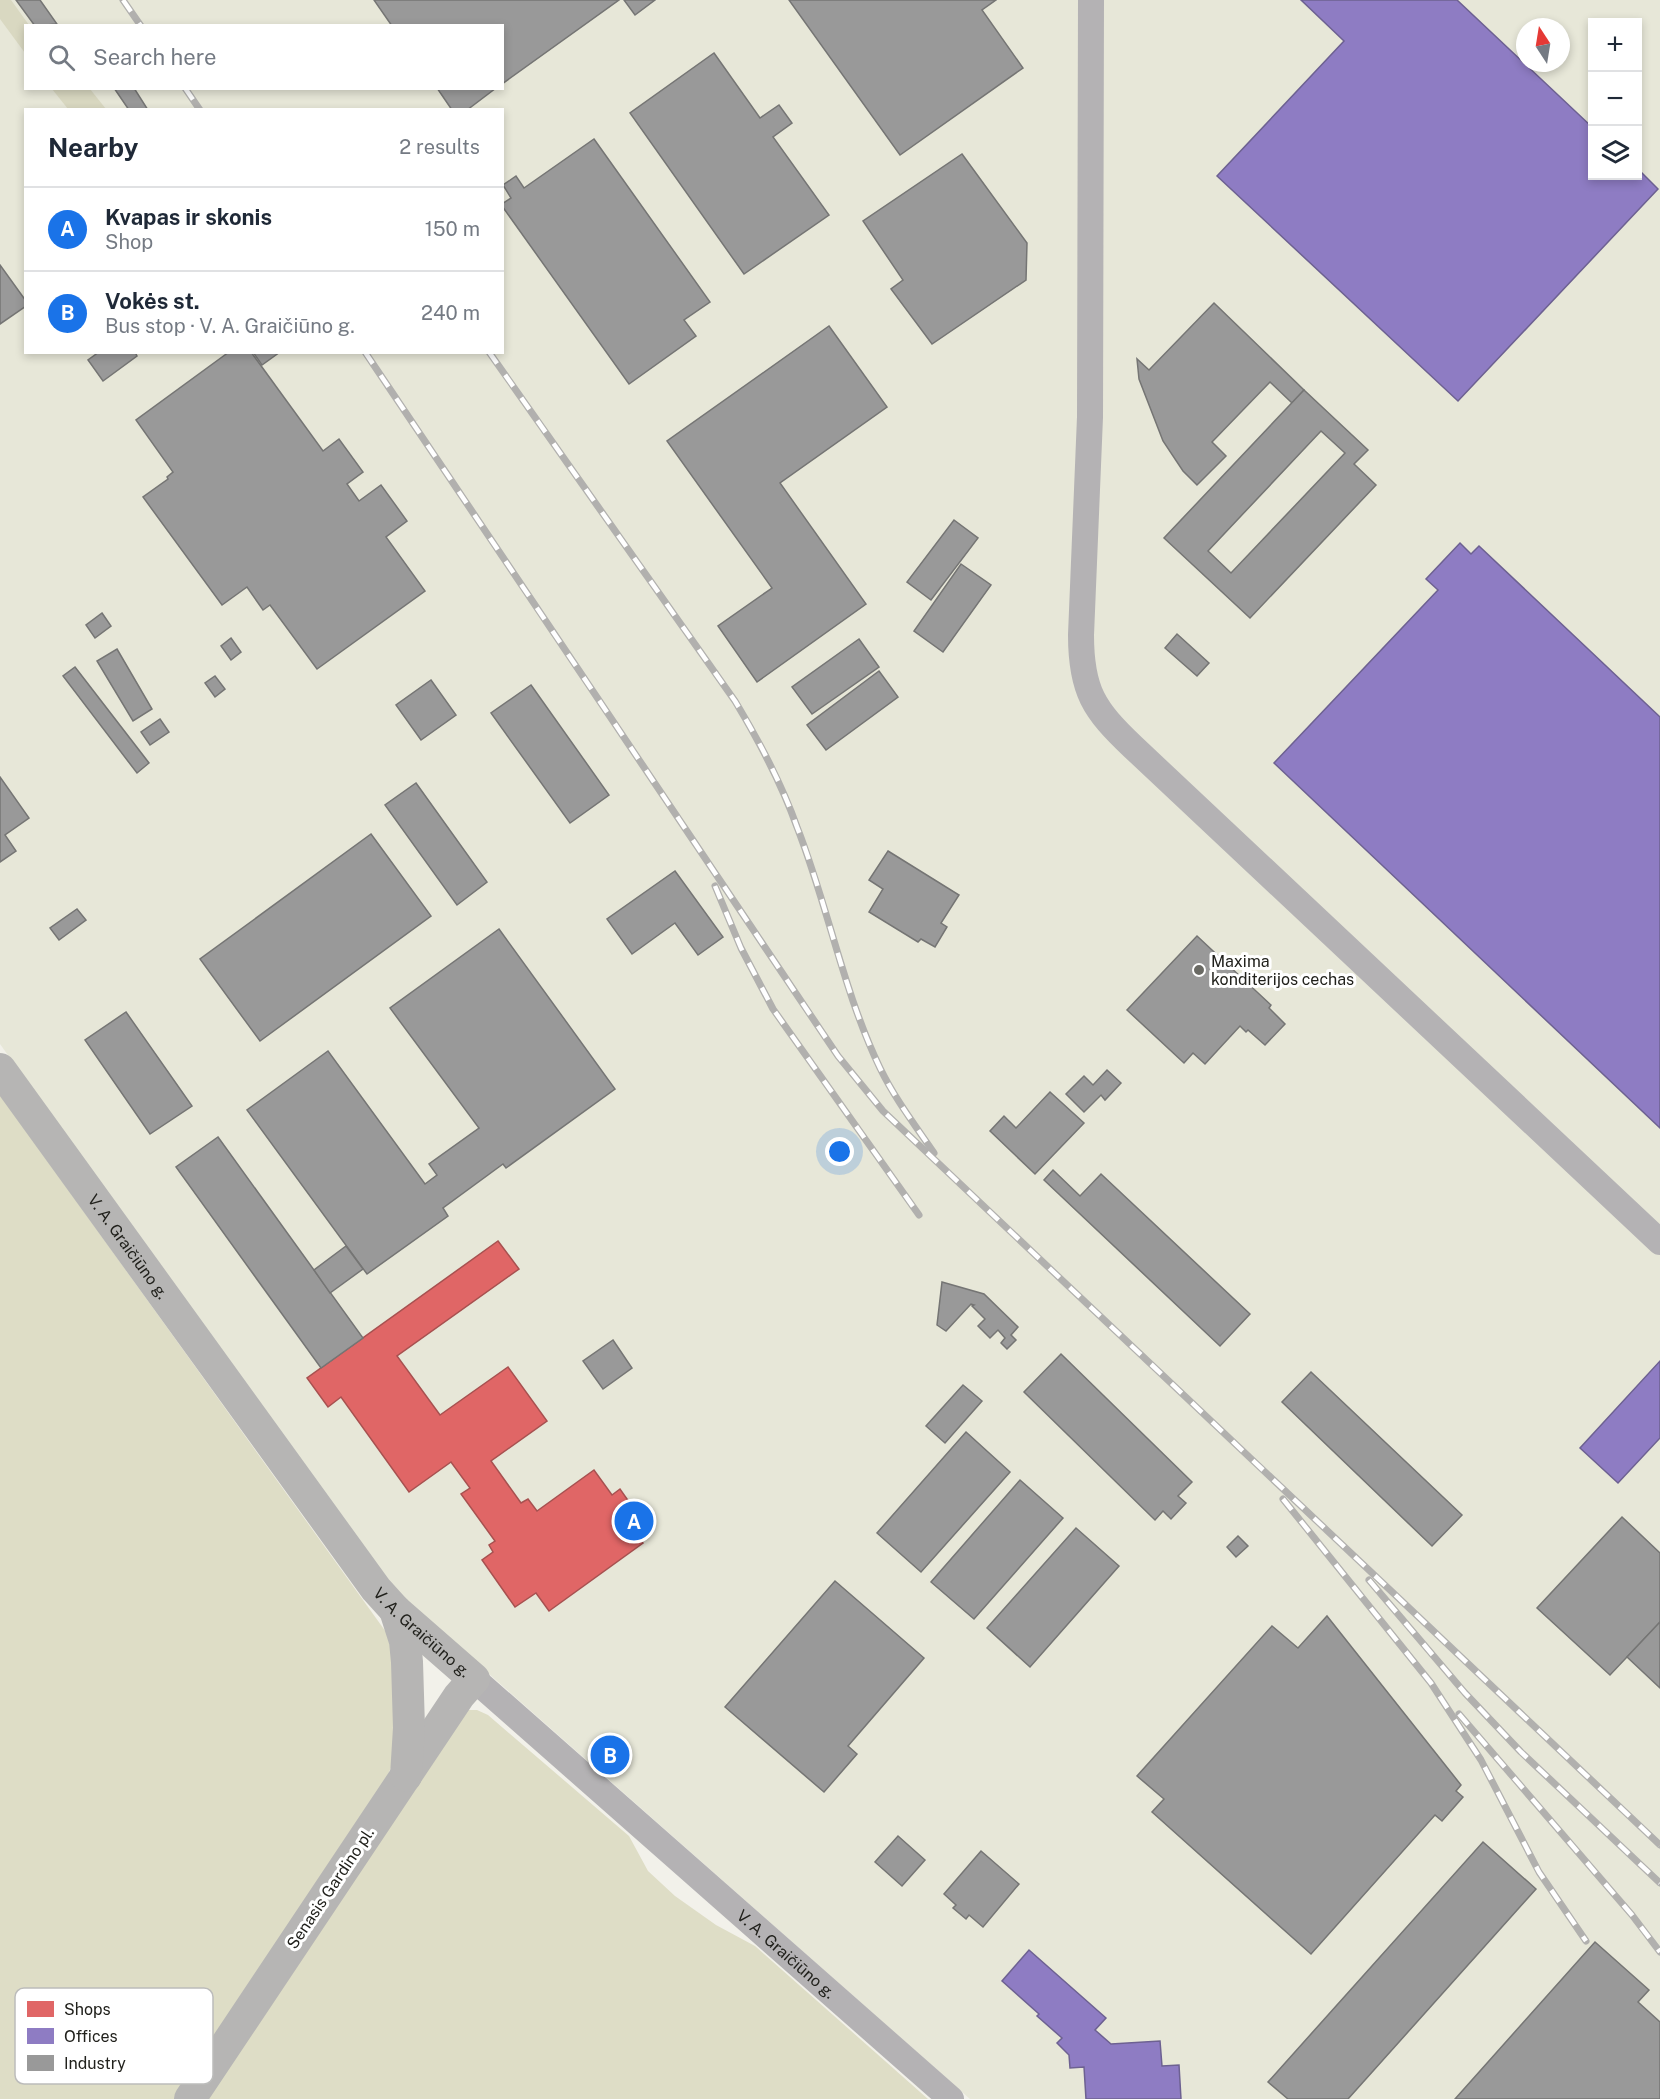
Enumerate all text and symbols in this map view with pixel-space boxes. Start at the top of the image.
north arrow [1516,18,1570,72]
map controls [1588,18,1642,180]
button: + [1588,18,1642,72]
search box [24,24,504,90]
icon: search [45,41,78,74]
text: Search here [93,44,217,70]
button: − [1588,72,1642,126]
button: layers [1588,126,1642,180]
text: Nearby [48,132,138,163]
text: 2 results [399,135,480,159]
text: Kvapas ir skonis [105,204,272,230]
text: A [60,217,75,241]
text: 150 m [425,217,480,241]
text: Shop [105,230,153,254]
text: Vokės st. [105,288,200,314]
text: B [61,301,74,325]
text: 240 m [421,301,480,325]
text: Bus stop · V. A. Graičiūno g. [105,314,355,338]
place label: Maxima konditerijos cechas [1211,952,1354,989]
marker: Maxima konditerijos cechas [1192,963,1206,977]
your location [825,1137,854,1166]
street label: V. A. Graičiūno g. [84,1191,172,1303]
pin: A [614,1498,654,1544]
street label: V. A. Graičiūno g. [369,1584,474,1682]
pin: B [590,1732,630,1778]
street label: Senasis Gardino pl. [283,1824,378,1953]
street label: V. A. Graičiūno g. [733,1906,839,2003]
legend [15,1988,213,2084]
text: Shops [64,2000,111,2019]
text: Offices [64,2027,118,2046]
text: Industry [64,2054,126,2073]

